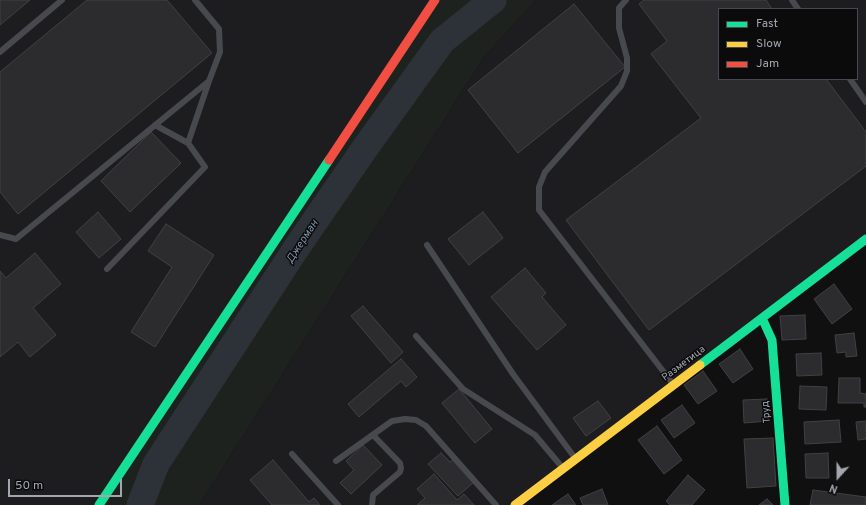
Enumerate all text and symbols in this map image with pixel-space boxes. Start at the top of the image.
legend [718,8,858,80]
text: Fast [756,16,778,32]
text: Slow [756,36,782,52]
text: Jam [756,56,779,72]
water label: Джерман [284,218,322,266]
street label: Разметица [660,344,708,384]
street label: Труд [760,400,774,424]
north arrow [818,457,858,497]
scale bar [10,471,124,497]
text: 50 m [15,478,43,494]
text: N [828,480,840,496]

